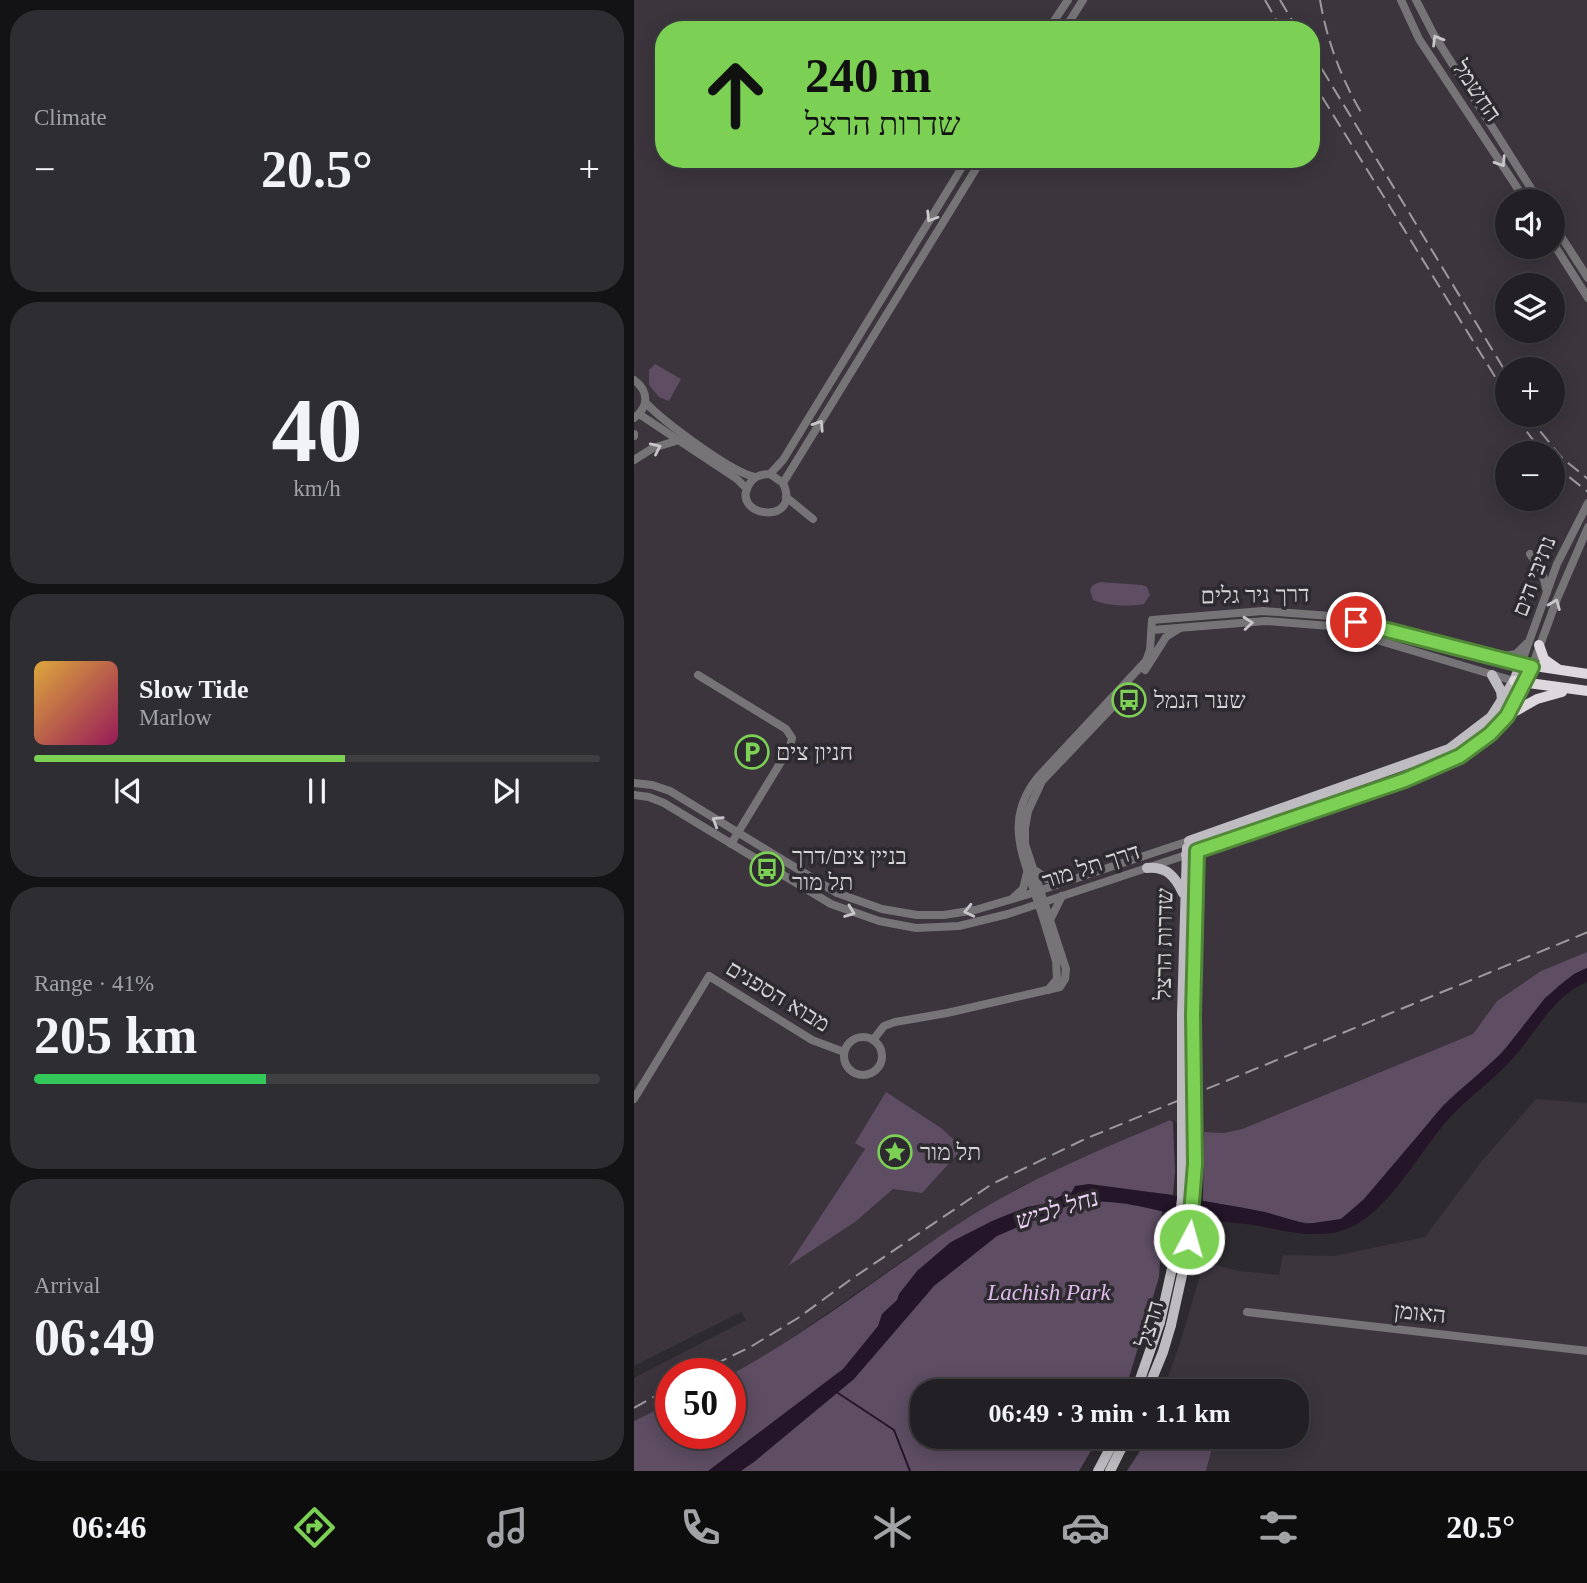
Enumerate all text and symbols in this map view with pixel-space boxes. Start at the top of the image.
one-way arrow [1433,34,1446,47]
text: 240 m [805,48,932,103]
icon: ahead [690,49,781,140]
street label: החשמל [1447,55,1506,126]
text: Climate [34,105,107,130]
text: שדרות הרצל [805,106,960,142]
text: 20.5° [261,141,373,198]
text: − [34,148,55,190]
text: + [579,148,600,190]
one-way arrow [1493,154,1505,167]
map controls [1495,189,1565,511]
button: sound [1495,189,1565,259]
one-way arrow [926,210,939,223]
button: layers [1495,273,1565,343]
button: + [1495,357,1565,427]
text: 40 [272,380,363,481]
one-way arrow [811,419,824,432]
button: − [1495,441,1565,511]
one-way arrow [648,442,661,456]
text: km/h [293,476,341,501]
street label: נתיבי הים [1507,532,1561,620]
street label: דרך ניר גלים [1200,582,1310,608]
pin [1326,592,1386,652]
one-way arrow [1546,599,1560,611]
icon: arrive [1337,603,1375,641]
one-way arrow [1243,616,1254,631]
text: Slow Tide [139,675,249,704]
bus stop icon: שער הנמל [1110,681,1148,719]
place label: שער הנמל [1153,688,1246,713]
text: Marlow [139,705,212,730]
parking icon: חניון צים [733,733,771,771]
place label: חניון צים [776,740,853,765]
icon: previous [109,772,147,810]
icon: pause [298,772,336,810]
icon: next [487,772,525,810]
one-way arrow [711,816,724,829]
street label: דרך תל מור [1039,839,1143,893]
place label: בניין צים/דרך תל מור [792,844,907,895]
bus stop icon: בניין צים/דרך תל מור [748,850,786,888]
street label: שדרות הרצל [1151,887,1177,1001]
one-way arrow [843,903,855,917]
one-way arrow [963,903,975,917]
street label: מבוא הספנים [722,955,834,1037]
text: Range · 41% [34,971,154,996]
text: 205 km [34,1007,197,1064]
place icon: תל מור [876,1133,914,1171]
place label: תל מור [920,1140,981,1165]
water label: נחל לכיש [1012,1184,1102,1234]
position arrow [1152,1202,1226,1276]
text: Arrival [34,1273,100,1298]
park label: Lachish Park [986,1280,1111,1305]
street label: הרצל [1131,1298,1169,1351]
street label: האומן [1393,1298,1447,1328]
text: 06:49 [34,1309,155,1366]
speed limit sign: 50 [655,1358,746,1449]
text: 06:49 · 3 min · 1.1 km [989,1399,1230,1428]
icon: directions [290,1503,339,1552]
icon: music [483,1503,532,1552]
icon: phone [676,1503,725,1552]
icon: climate [868,1503,917,1552]
icon: car [1061,1503,1110,1552]
icon: filters [1254,1503,1303,1552]
text: 06:46 [72,1509,147,1545]
text: 20.5° [1446,1509,1515,1545]

